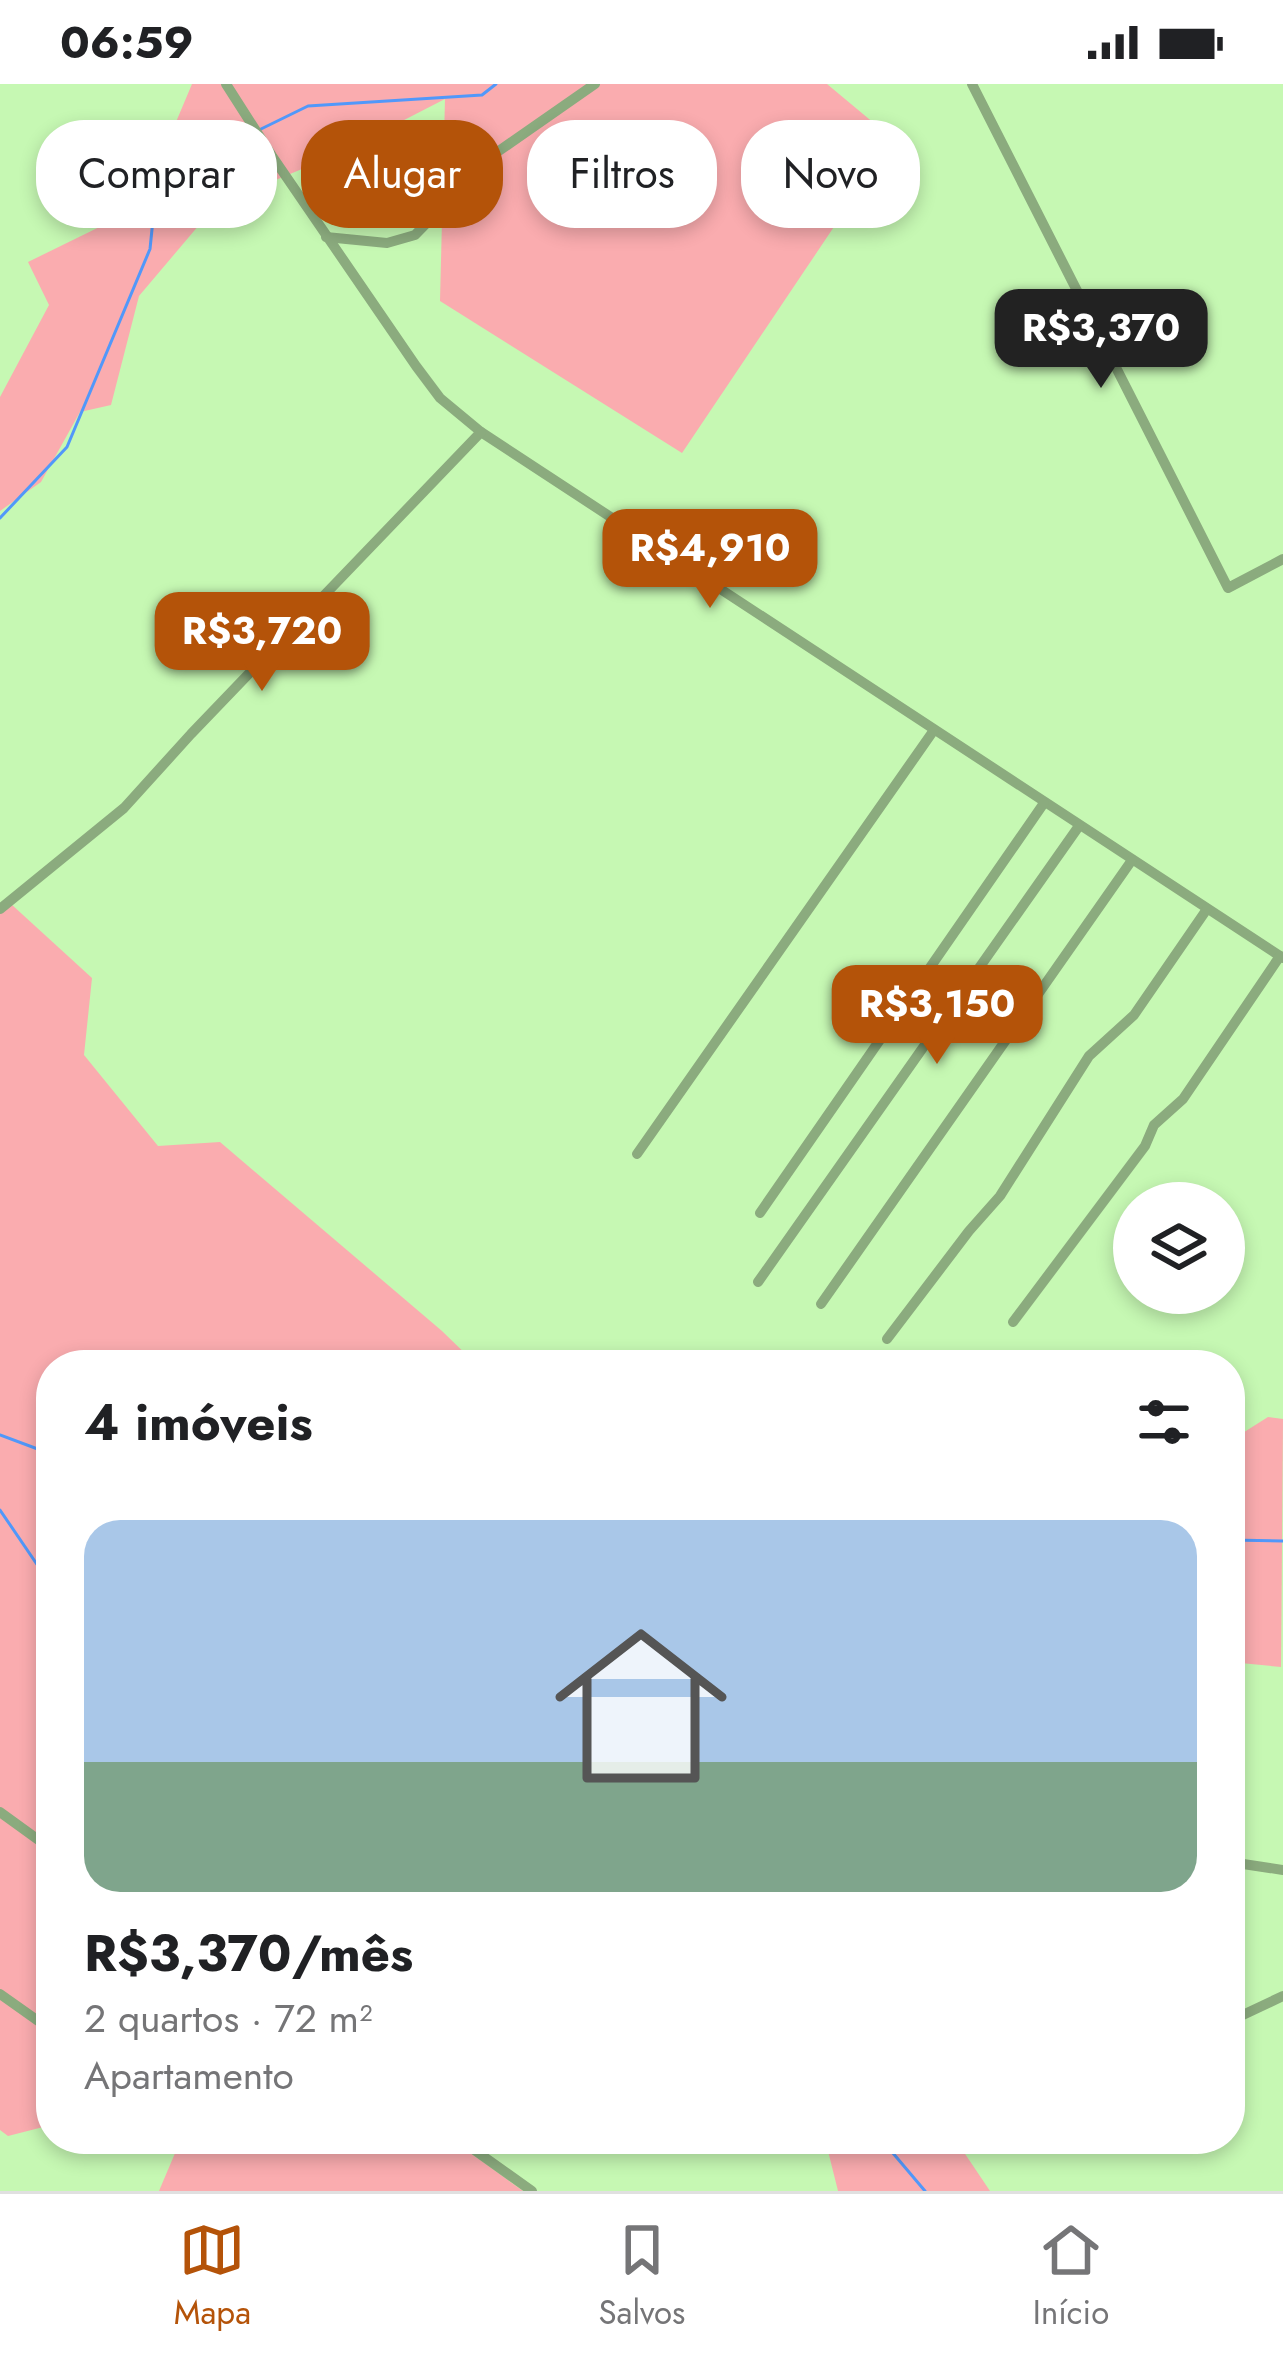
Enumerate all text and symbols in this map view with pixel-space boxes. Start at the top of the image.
text: 06:59 [60,10,194,75]
chip: Comprar [36,120,277,228]
chip: Alugar [301,120,503,228]
chip: Filtros [527,120,717,228]
chip: Novo [741,120,920,228]
pin: R$3,370 [990,289,1212,391]
text: R$3,370 [1022,299,1180,356]
pin: R$4,910 [599,509,821,611]
text: R$4,910 [629,519,791,576]
pin: R$3,720 [151,592,373,694]
text: R$3,720 [182,602,342,659]
pin: R$3,150 [826,965,1048,1067]
text: R$3,150 [859,975,1015,1032]
map controls [1113,1182,1245,1314]
button: layers [1113,1182,1245,1314]
text: 4 imóveis [84,1385,313,1459]
icon: filters [1131,1389,1197,1455]
icon: home [533,1598,749,1814]
text: R$3,370/mês [84,1916,413,1990]
text: 2 quartos · 72 m² [84,1990,372,2047]
text: Apartamento [84,2047,294,2104]
tab: Mapa [174,2217,251,2336]
tab: Salvos [599,2217,685,2336]
tab: Início [1033,2217,1109,2336]

